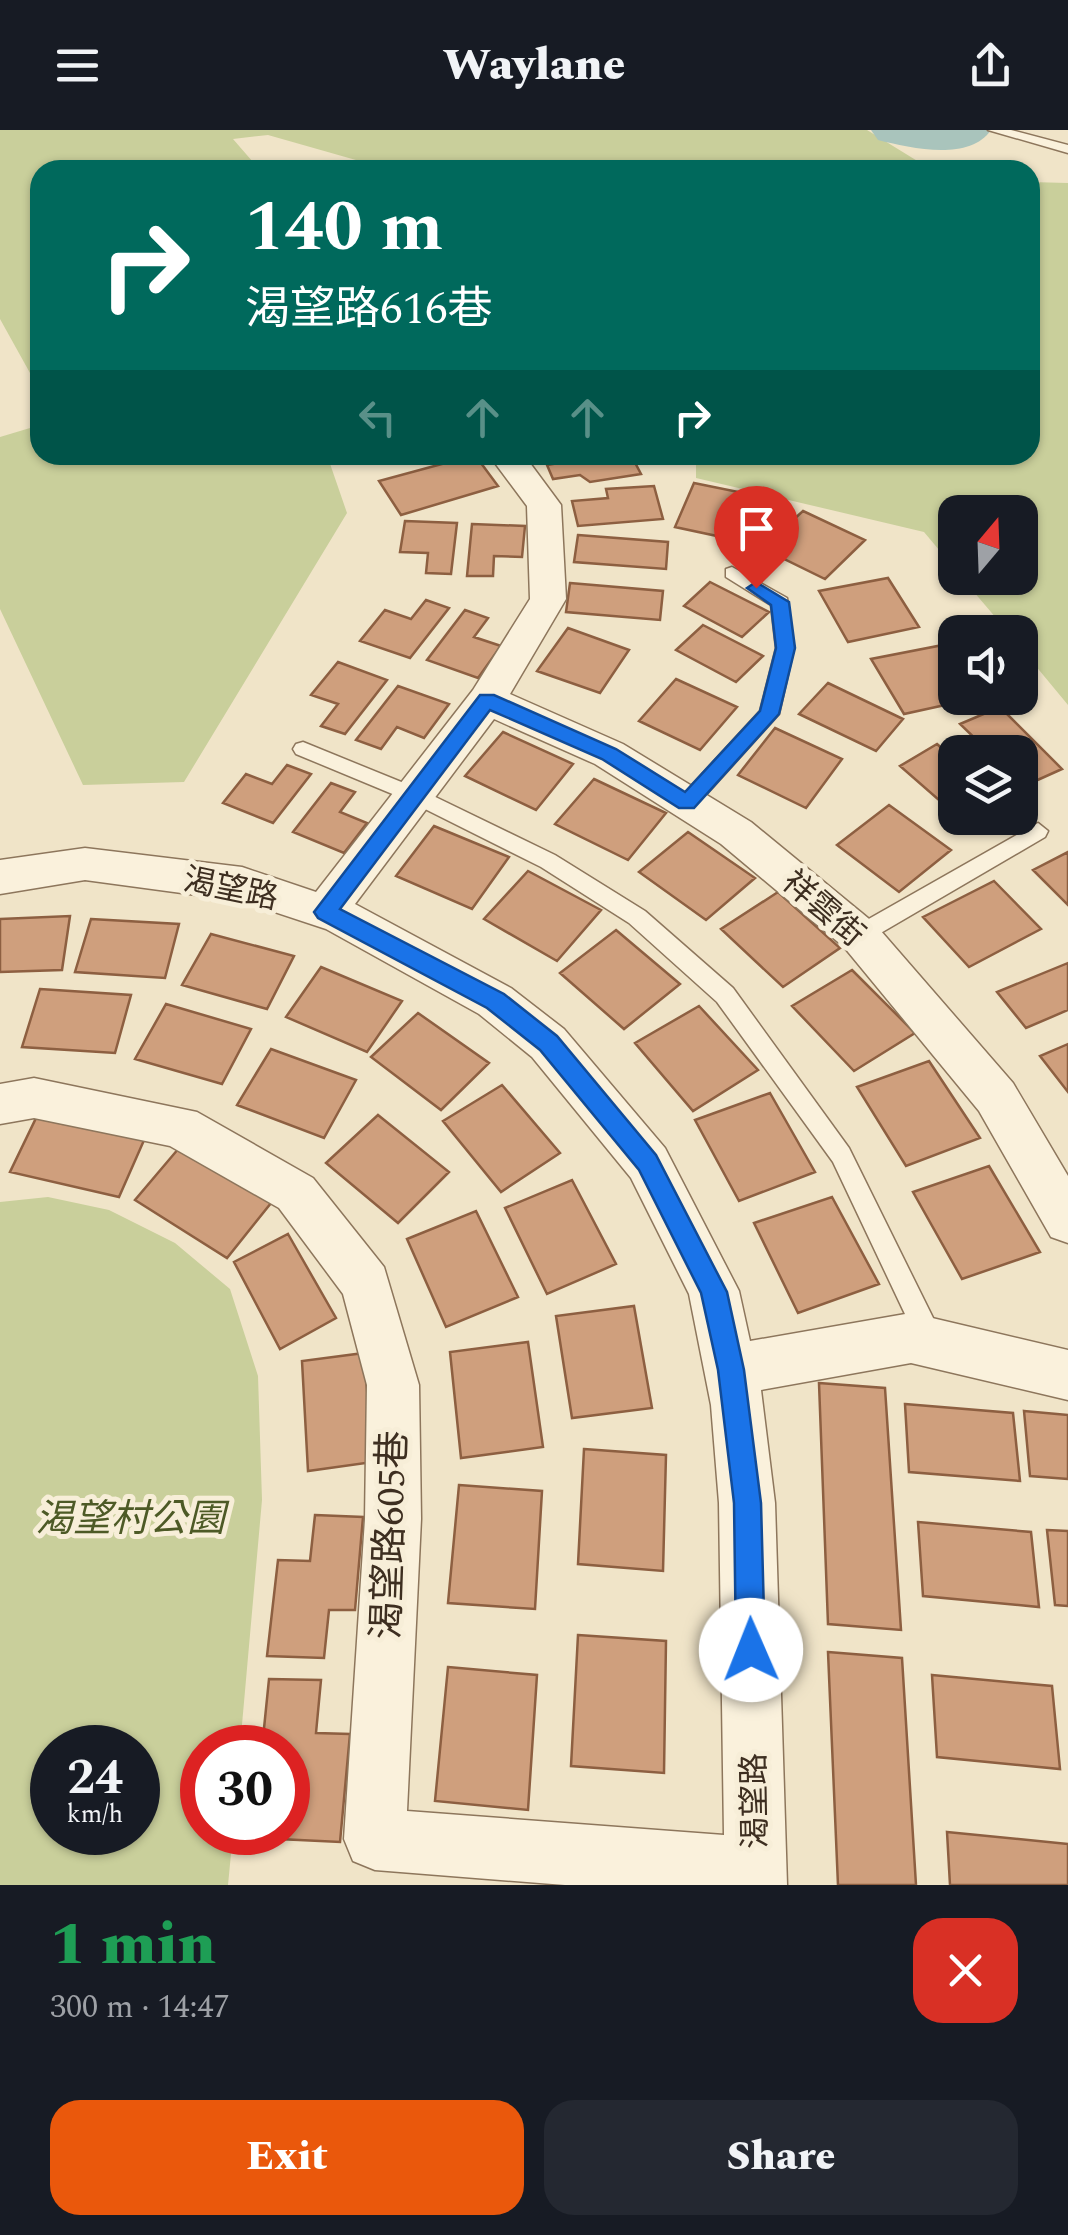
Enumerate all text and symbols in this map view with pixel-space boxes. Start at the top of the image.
text: Waylane [443,31,625,100]
icon: menu [50,38,105,93]
icon: share [963,38,1018,93]
text: 140 m [245,175,443,281]
icon: right [80,200,210,330]
text: 渴望路616巷 [245,275,493,344]
icon: left [350,390,405,445]
icon: ahead [455,390,510,445]
icon: ahead [560,390,615,445]
icon: right [665,390,720,445]
pin [714,486,799,589]
north arrow [938,495,1038,595]
map controls [938,495,1038,835]
icon: arrive [729,501,784,556]
button: sound [938,615,1038,715]
button: layers [938,735,1038,835]
street label: 渴望路 [179,856,283,923]
street label: 祥雲街 [771,859,875,959]
street label: 渴望路605巷 [358,1430,424,1641]
park label: 渴望村公園 [35,1491,230,1549]
position arrow [699,1598,803,1702]
speed limit sign: 30 [180,1725,310,1855]
text: 24 [67,1740,123,1816]
street label: 渴望路 [730,1753,781,1849]
text: km/h [67,1796,123,1834]
text: 1 min [50,1899,216,1991]
button: close [913,1918,1018,2023]
text: 300 m · 14:47 [50,1983,230,2032]
button: Exit [50,2100,524,2215]
button: Share [544,2100,1018,2215]

